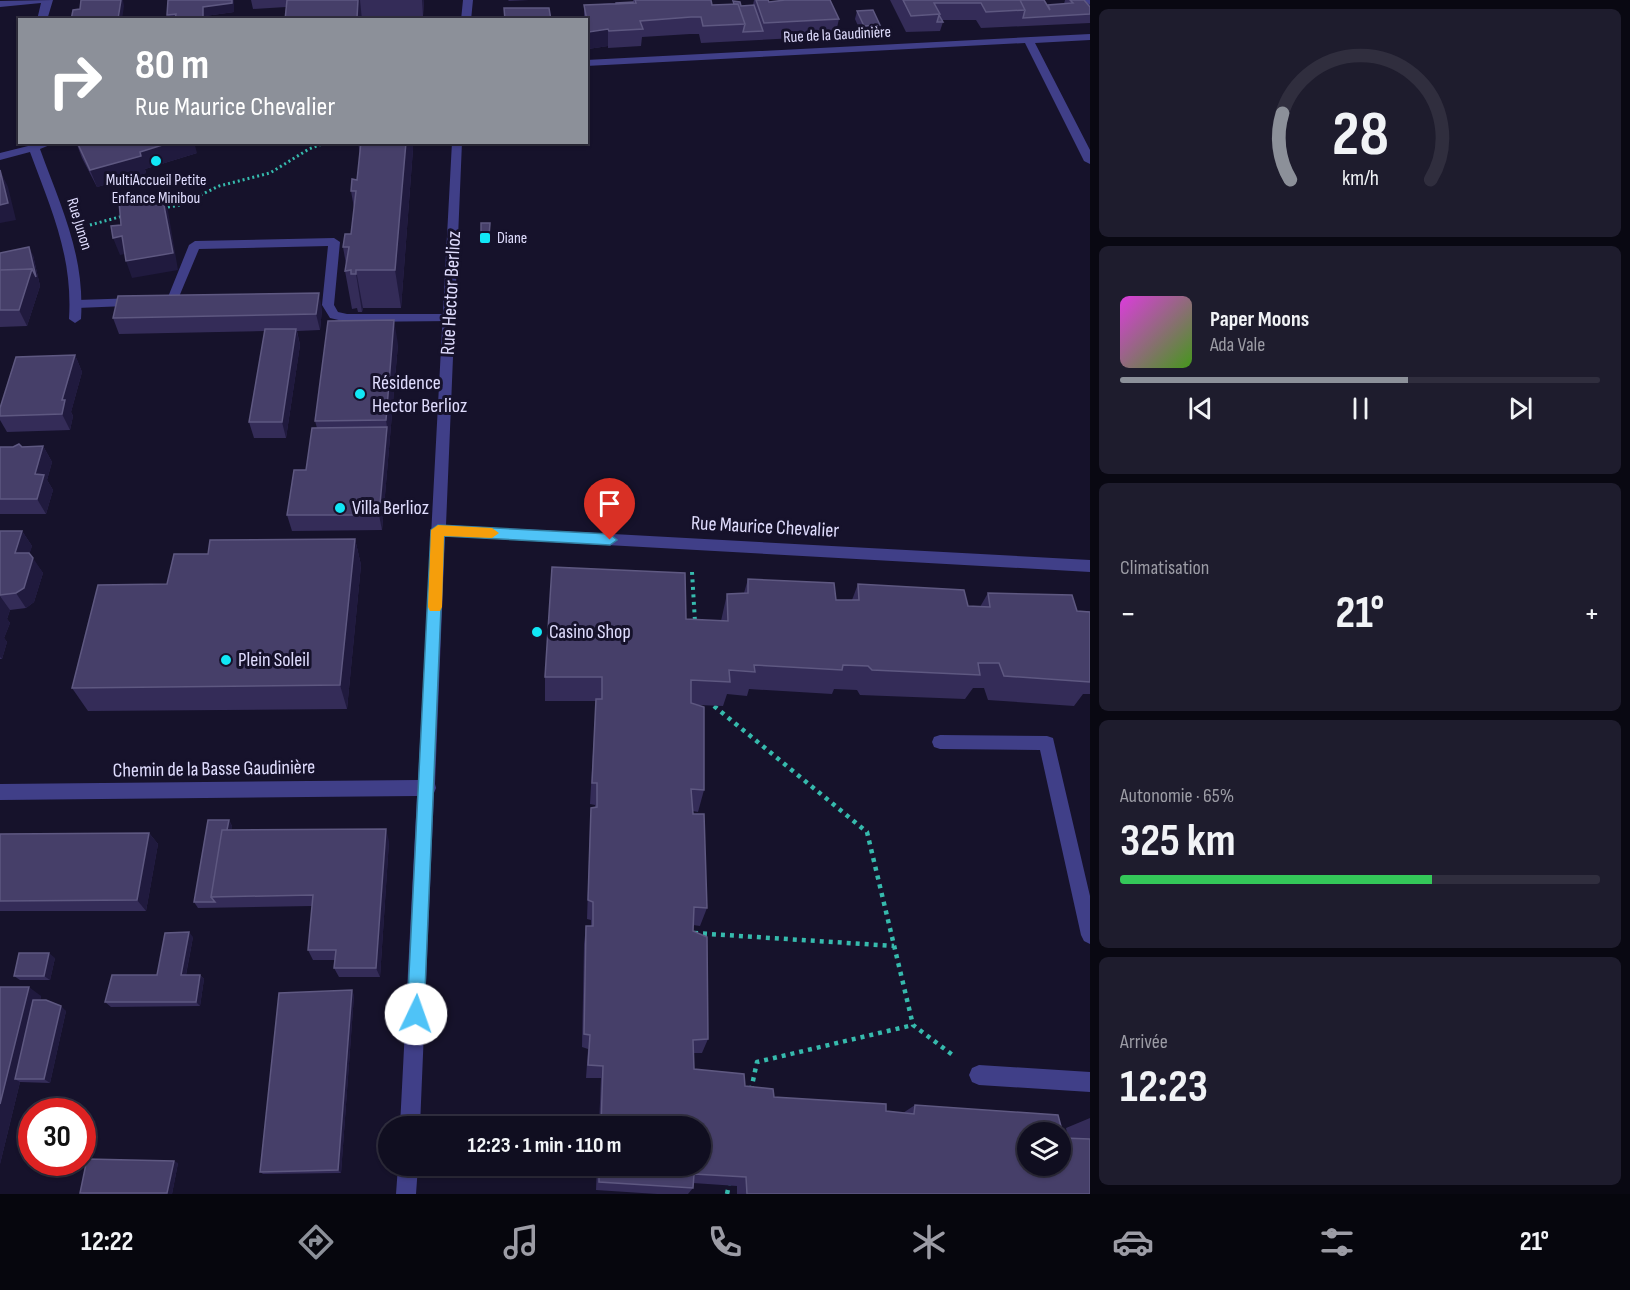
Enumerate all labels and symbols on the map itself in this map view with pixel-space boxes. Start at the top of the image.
street label: Rue de la Gaudinière [783,23,891,47]
marker: MultiAccueil Petite Enfance Minibou [149,154,163,168]
place label: MultiAccueil Petite Enfance Minibou [106,171,206,208]
street label: Rue Junon [62,196,96,252]
place label: Diane [497,229,527,248]
street label: Rue Hector Berlioz [436,230,466,356]
marker: Diane [478,231,492,245]
place label: Résidence Hector Berlioz [372,371,467,418]
marker: Résidence Hector Berlioz [353,387,367,401]
pin [584,478,635,540]
place label: Villa Berlioz [352,496,429,520]
marker: Villa Berlioz [333,501,347,515]
street label: Rue Maurice Chevalier [690,511,840,543]
place label: Casino Shop [549,620,631,644]
marker: Casino Shop [530,625,544,639]
place label: Plein Soleil [238,648,310,672]
marker: Plein Soleil [219,653,233,667]
street label: Chemin de la Basse Gaudinière [113,755,315,783]
position arrow [384,982,448,1046]
speed limit sign: 30 [18,1098,96,1176]

